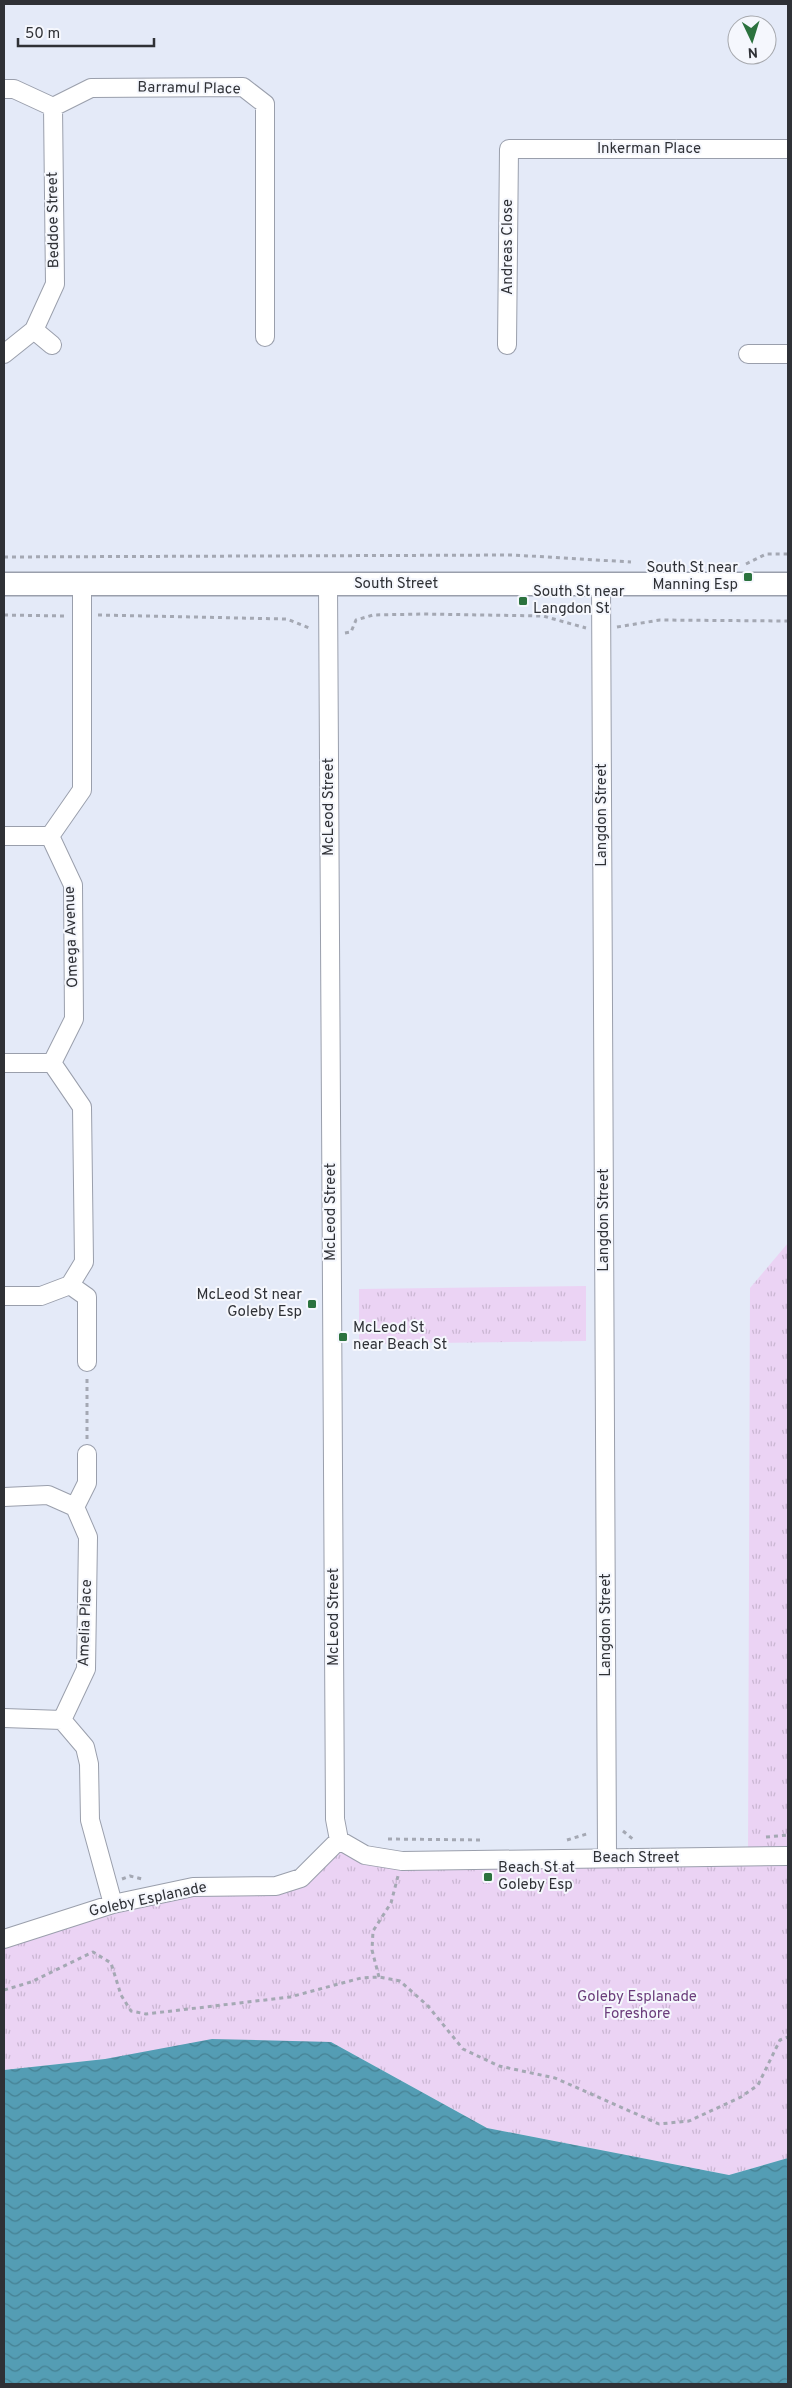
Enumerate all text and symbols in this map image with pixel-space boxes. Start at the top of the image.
scale bar [18,15,154,47]
north arrow [727,15,777,65]
text: 50 m [25,25,60,44]
text: N [747,43,758,60]
street label: Barramul Place [137,79,241,99]
street label: Inkerman Place [597,140,701,159]
street label: Beddoe Street [44,171,64,269]
street label: Andreas Close [499,199,518,295]
place label: South St near Manning Esp [647,559,738,595]
marker: South St near Manning Esp [742,571,754,583]
street label: South Street [354,575,438,594]
place label: South St near Langdon St [533,583,625,619]
marker: South St near Langdon St [517,595,529,607]
street label: McLeod Street [320,758,339,856]
street label: Langdon Street [593,763,612,867]
street label: Omega Avenue [61,886,83,988]
street label: McLeod Street [322,1163,341,1261]
street label: Langdon Street [595,1168,614,1272]
place label: McLeod St near Goleby Esp [197,1286,302,1322]
marker: McLeod St near Goleby Esp [306,1298,318,1310]
place label: McLeod St near Beach St [353,1319,447,1355]
marker: McLeod St near Beach St [337,1331,349,1343]
street label: McLeod Street [325,1568,344,1666]
street label: Langdon Street [597,1573,616,1677]
street label: Amelia Place [75,1579,97,1667]
street label: Beach Street [593,1849,679,1868]
place label: Beach St at Goleby Esp [498,1859,575,1895]
marker: Beach St at Goleby Esp [482,1871,494,1883]
street label: Goleby Esplanade [87,1878,209,1922]
park label: Goleby Esplanade Foreshore [577,1988,697,2024]

